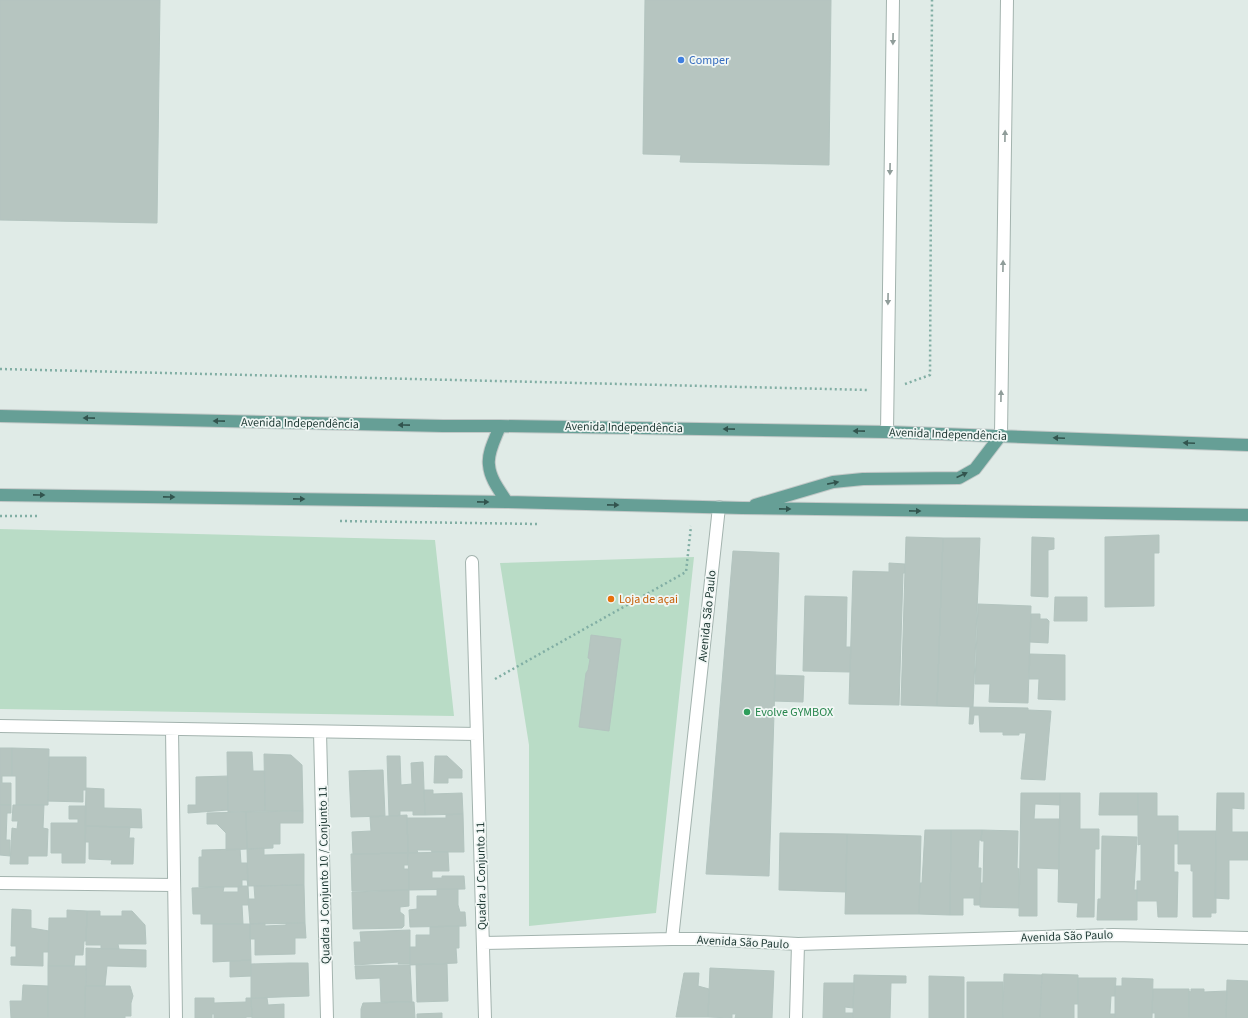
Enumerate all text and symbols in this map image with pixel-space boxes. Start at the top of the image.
one-way arrow [889,33,896,45]
place label: Comper [689,52,730,69]
marker: Comper [676,55,686,65]
one-way arrow [1002,129,1008,142]
one-way arrow [887,163,894,175]
one-way arrow [1000,259,1006,272]
one-way arrow [885,293,891,306]
one-way arrow [998,390,1005,402]
street label: Avenida Independência [241,414,359,433]
one-way arrow [82,415,95,421]
one-way arrow [212,418,225,424]
street label: Avenida Independência [565,418,683,437]
one-way arrow [398,422,410,429]
street label: Avenida Independência [889,424,1007,445]
one-way arrow [722,426,735,432]
one-way arrow [852,428,865,434]
one-way arrow [1053,434,1065,441]
one-way arrow [1183,440,1195,447]
one-way arrow [957,472,969,478]
one-way arrow [827,479,840,485]
one-way arrow [33,492,45,499]
one-way arrow [163,494,176,500]
one-way arrow [293,496,306,502]
one-way arrow [477,499,490,505]
one-way arrow [607,502,620,508]
one-way arrow [779,506,792,512]
one-way arrow [909,508,922,514]
street label: Avenida São Paulo [694,569,721,663]
place label: Loja de açai [619,591,678,608]
marker: Loja de açai [606,594,616,604]
place label: Evolve GYMBOX [755,704,833,721]
marker: Evolve GYMBOX [742,707,752,717]
street label: Quadra J Conjunto 10 / Conjunto 11 [314,786,335,964]
street label: Quadra J Conjunto 11 [472,822,491,930]
street label: Avenida São Paulo [1021,926,1113,947]
street label: Avenida São Paulo [696,932,790,953]

